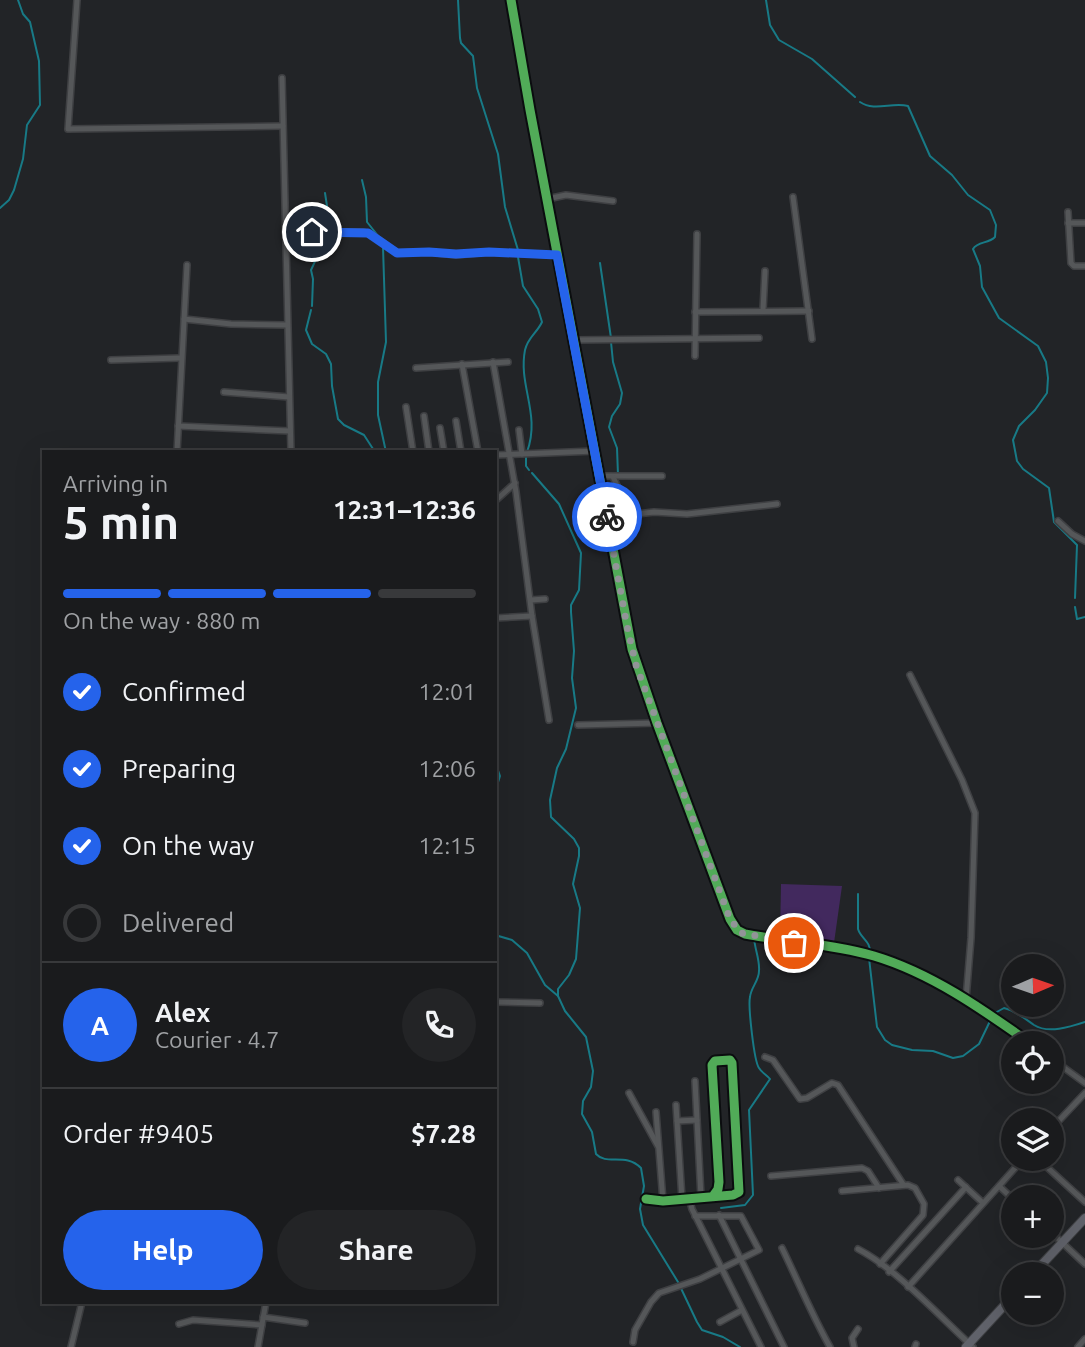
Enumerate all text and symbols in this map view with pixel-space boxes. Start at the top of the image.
pin [282,202,342,262]
icon: home [293,213,331,251]
text: Arriving in [63,471,168,496]
courier [572,482,642,552]
text: 12:31–12:36 [333,495,476,524]
text: 5 min [63,496,179,548]
icon: bike [588,498,626,536]
text: On the way · 880 m [63,608,260,633]
icon: check [63,673,101,711]
text: Confirmed [122,677,246,706]
text: 12:01 [418,679,476,704]
icon: check [63,750,101,788]
text: Preparing [122,754,236,783]
text: 12:06 [418,756,476,781]
icon: check [63,827,101,865]
text: On the way [122,831,254,860]
text: 12:15 [418,833,476,858]
text: Delivered [122,908,234,937]
pin [764,913,824,973]
icon: bag [775,924,813,962]
north arrow [1001,954,1064,1017]
map controls [1001,954,1064,1325]
button: phone [402,988,476,1062]
text: Alex [155,998,210,1027]
text: A [91,1011,109,1040]
text: Courier · 4.7 [155,1027,279,1052]
button: locate [1001,1031,1064,1094]
button: layers [1001,1108,1064,1171]
text: Order #9405 [63,1119,214,1148]
text: $7.28 [411,1119,476,1148]
button: + [1001,1185,1064,1248]
button: Help [63,1210,263,1290]
button: Share [277,1210,476,1290]
button: − [1001,1262,1064,1325]

